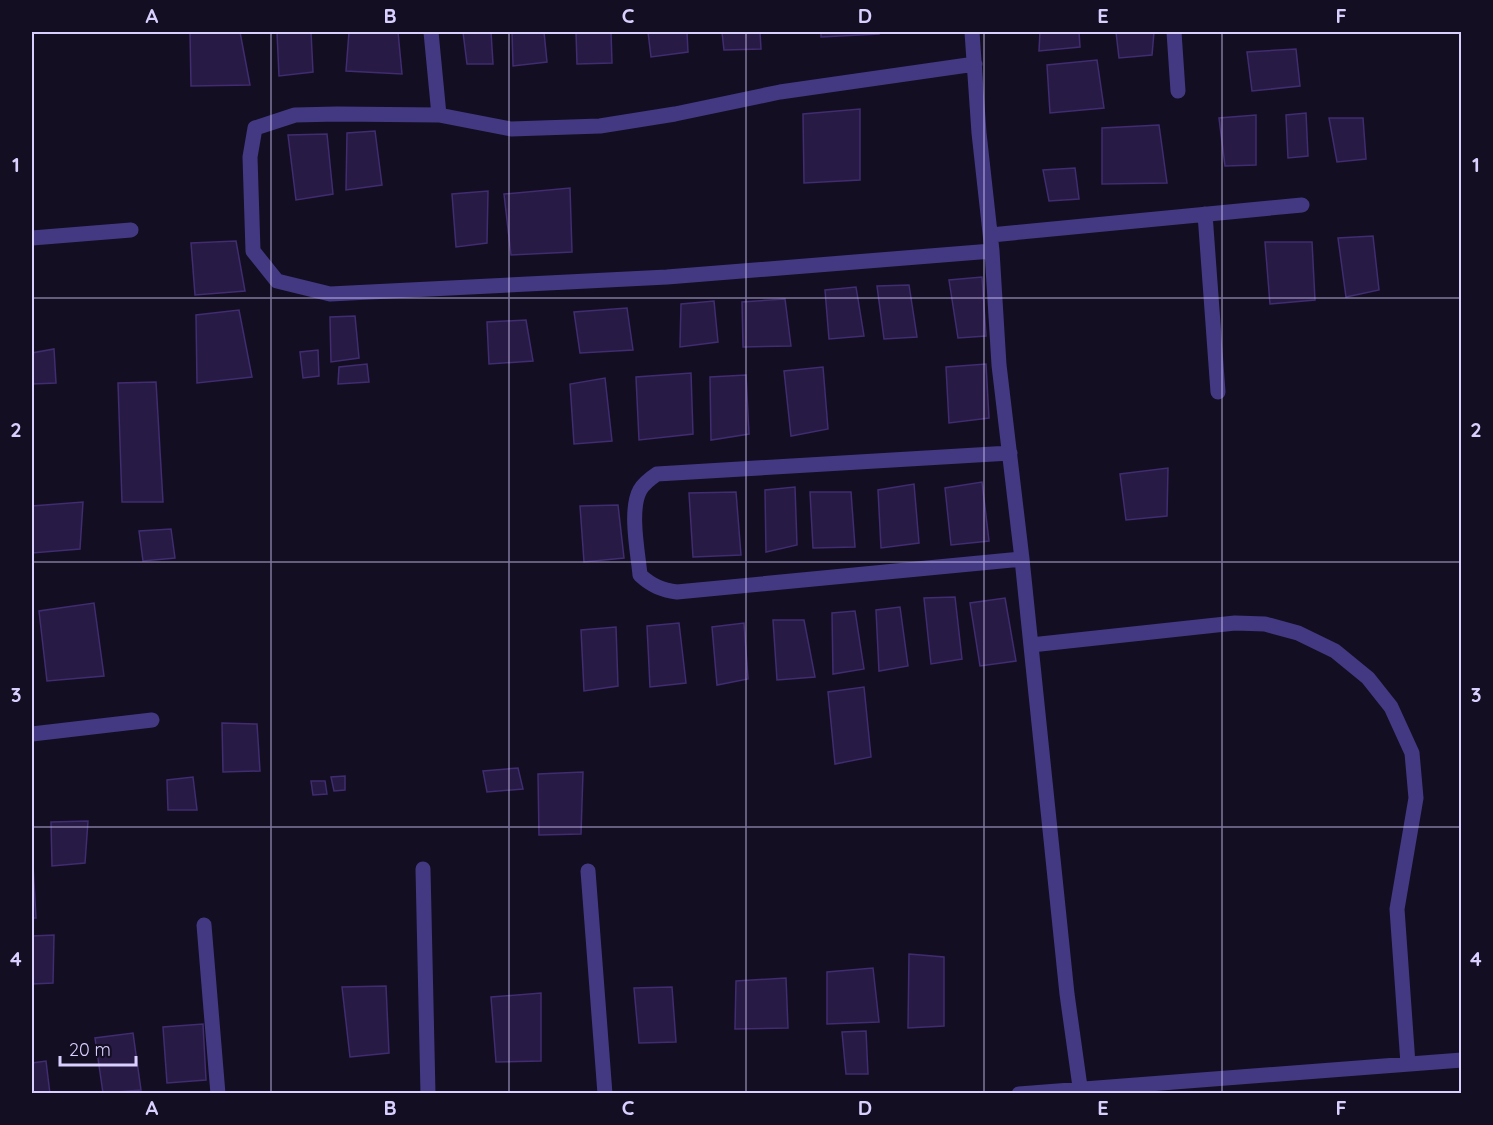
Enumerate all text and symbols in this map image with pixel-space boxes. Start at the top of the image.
text: A [146,3,159,28]
text: B [383,3,397,28]
text: C [622,3,635,28]
text: D [858,3,872,28]
text: E [1097,3,1109,28]
text: F [1335,3,1347,28]
text: 1 [12,152,20,177]
text: 1 [1472,152,1480,177]
text: 2 [10,417,22,442]
text: 2 [1470,417,1482,442]
text: 3 [11,682,21,707]
text: 3 [1471,682,1481,707]
text: 4 [10,946,22,971]
text: 4 [1470,946,1482,971]
scale bar [60,1029,136,1067]
text: 20 m [69,1038,111,1061]
text: A [146,1095,159,1120]
text: B [383,1095,397,1120]
text: C [622,1095,635,1120]
text: D [858,1095,872,1120]
text: E [1097,1095,1109,1120]
text: F [1335,1095,1347,1120]

